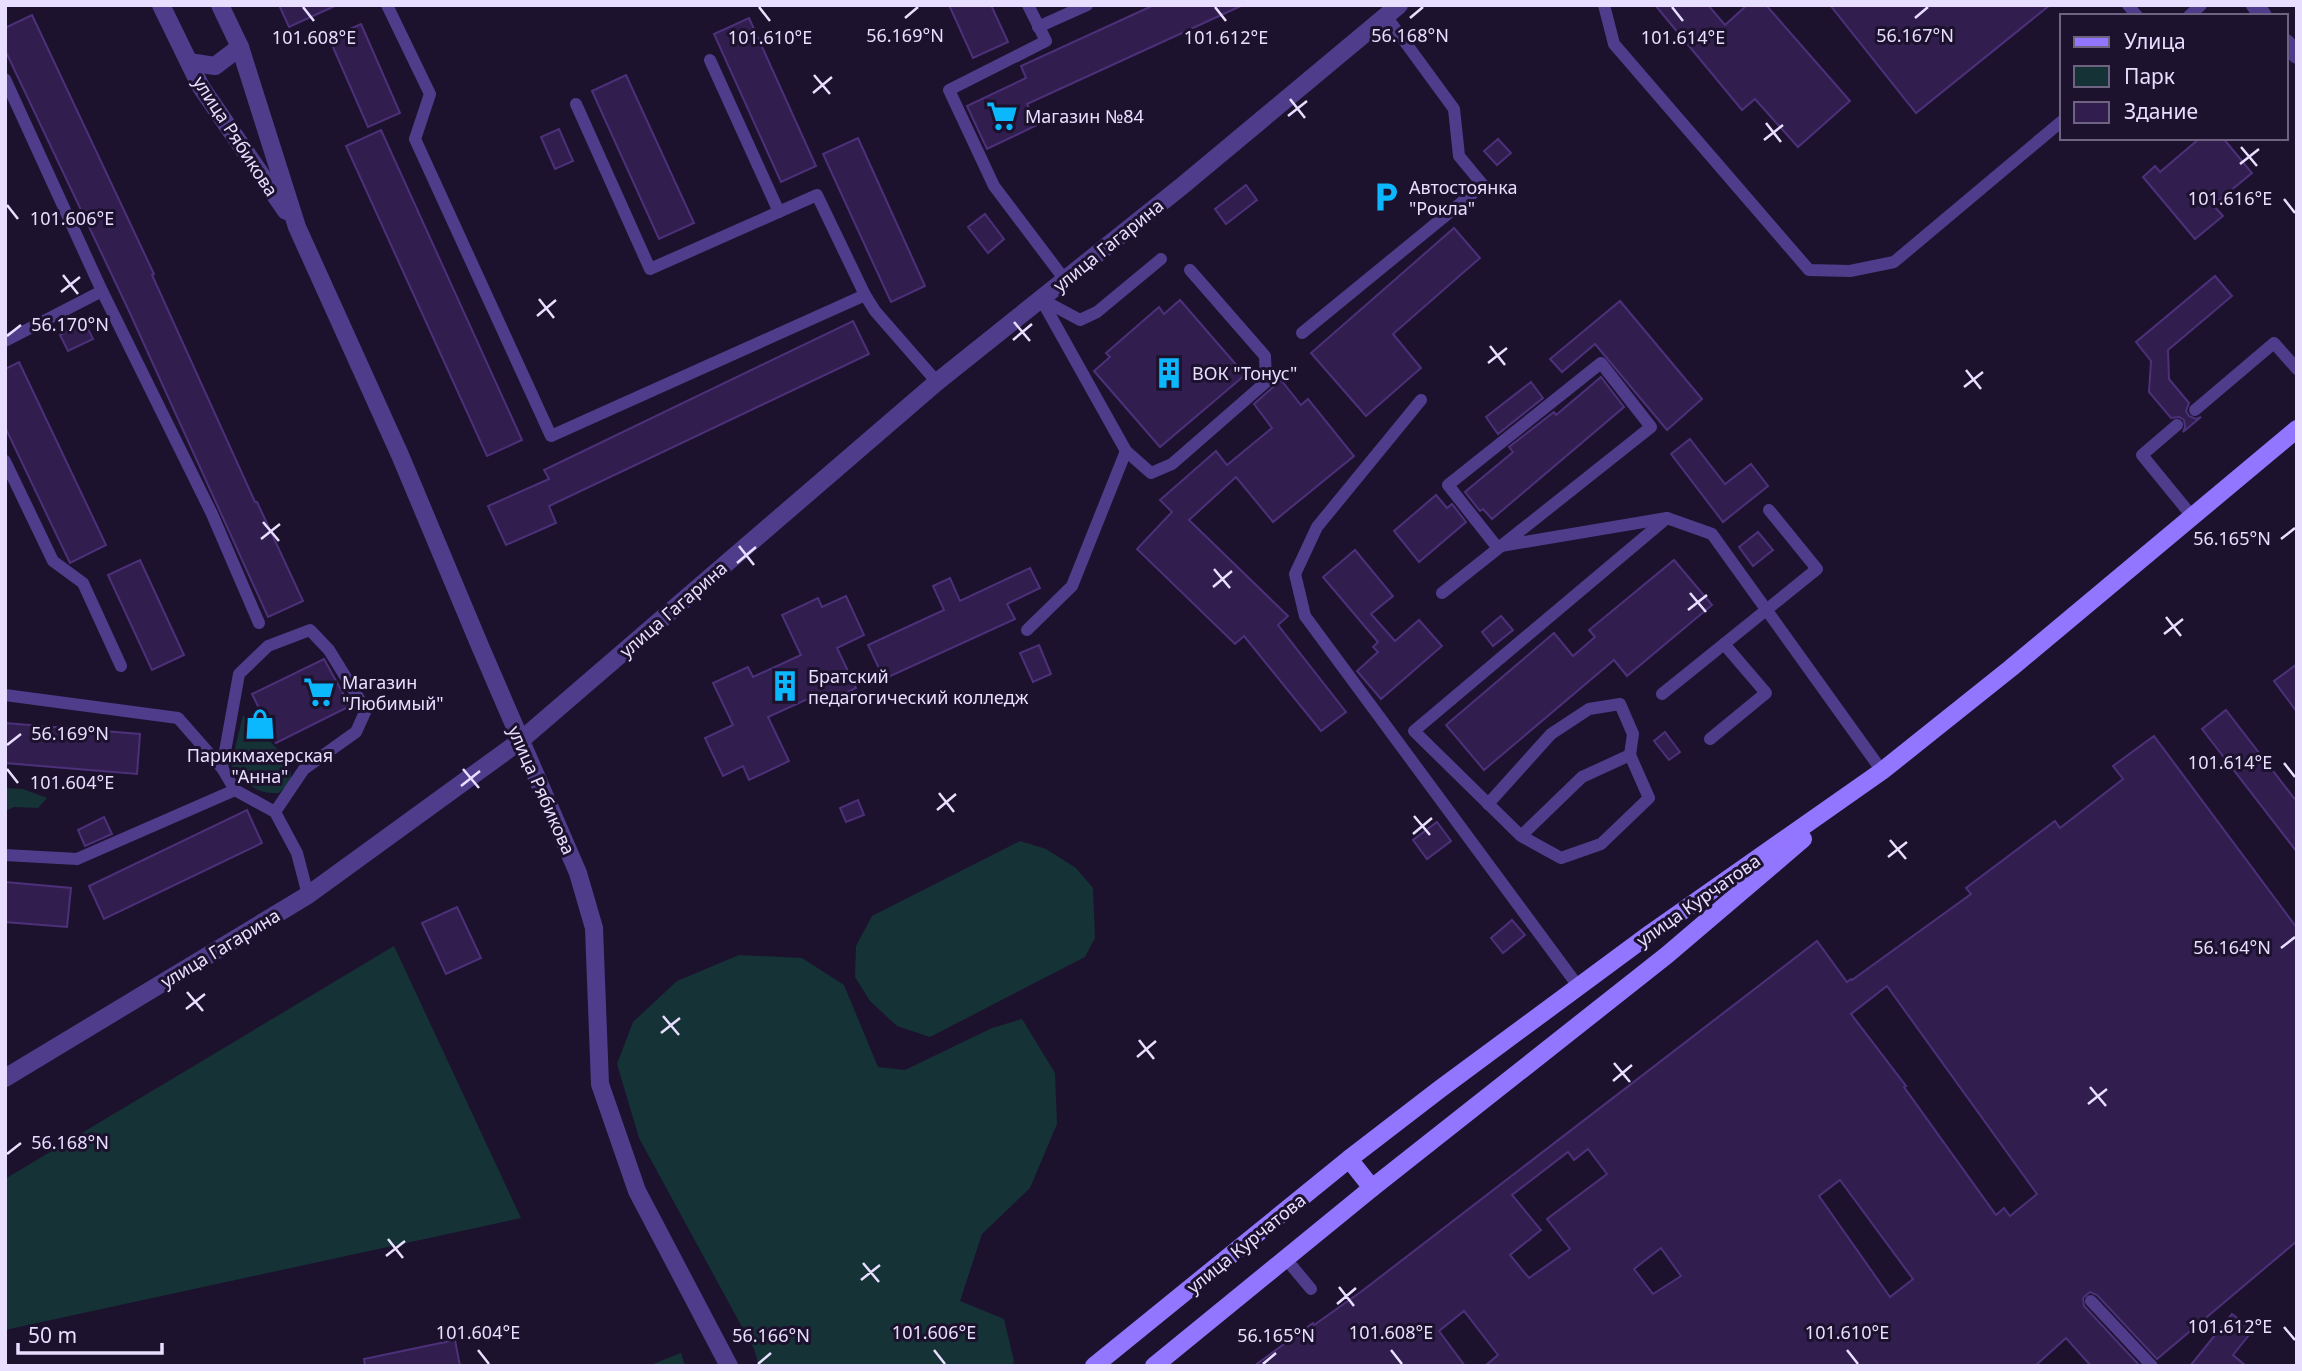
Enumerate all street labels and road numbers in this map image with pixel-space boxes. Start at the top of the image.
street label: улица Рябикова [188,71,284,201]
street label: улица Гагарина [1048,193,1168,297]
street label: улица Гагарина [614,556,732,662]
street label: улица Рябикова [503,722,581,858]
street label: улица Курчатова [1631,848,1765,952]
street label: улица Гагарина [156,903,284,993]
street label: улица Курчатова [1182,1188,1310,1298]

